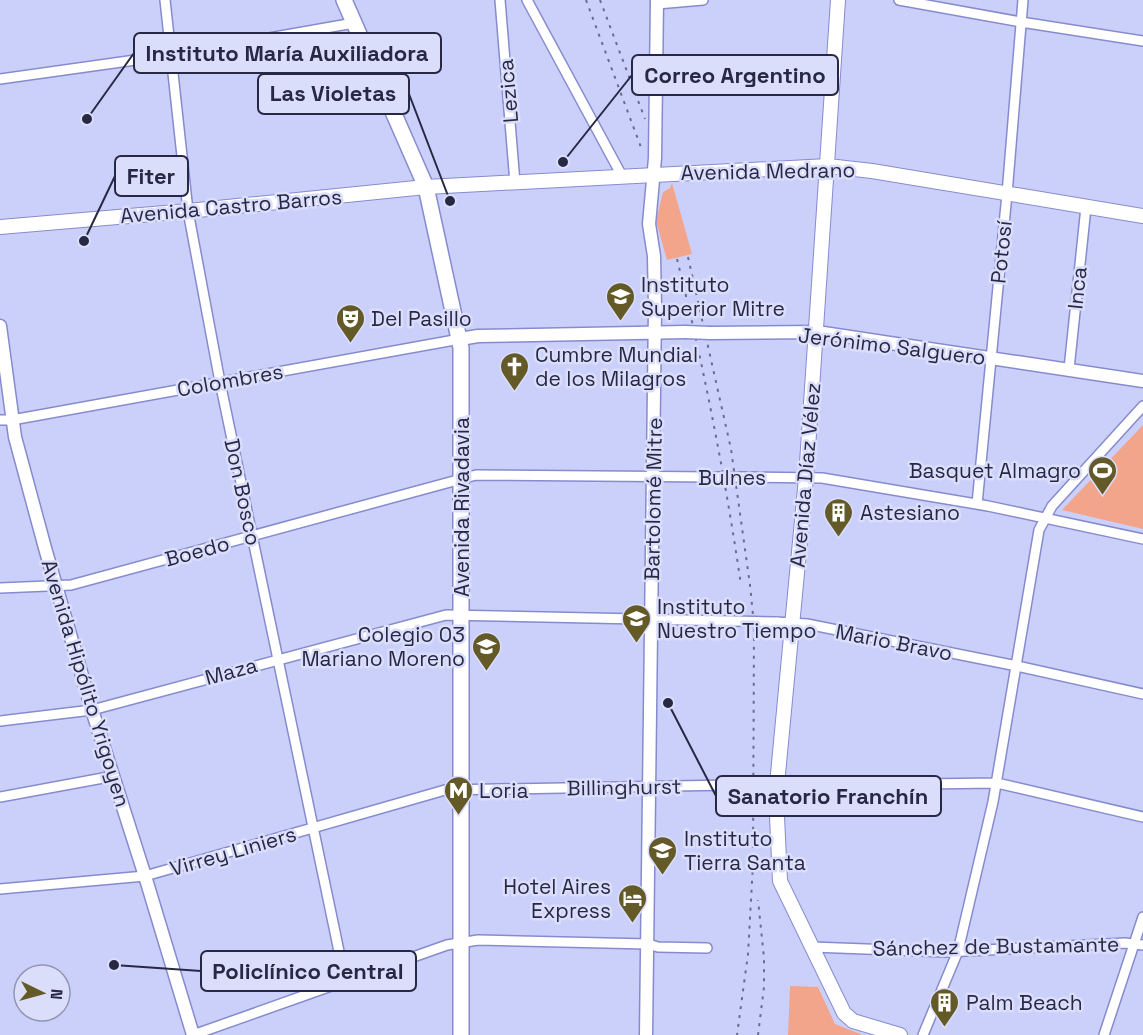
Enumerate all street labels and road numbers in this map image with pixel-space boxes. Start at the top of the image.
street label: Lezica [492,58,524,124]
street label: Avenida Medrano [680,156,856,186]
street label: Avenida Castro Barros [119,183,343,229]
street label: Potosí [984,218,1018,285]
street label: Inca [1061,265,1093,311]
street label: Jerónimo Salguero [797,321,987,371]
street label: Colombres [175,357,285,403]
street label: Avenida Díaz Vélez [783,382,827,568]
street label: Avenida Rivadavia [448,417,475,597]
street label: Bartolomé Mitre [638,417,668,581]
street label: Don Bosco [219,436,267,548]
street label: Bulnes [698,464,766,491]
street label: Boedo [162,529,232,573]
street label: Avenida Hipólito Yrigoyen [35,556,137,810]
street label: Mario Bravo [833,617,955,667]
street label: Maza [202,651,260,691]
street label: Billinghurst [566,773,682,801]
street label: Virrey Liniers [167,820,299,882]
street label: Sánchez de Bustamante [872,930,1120,962]

